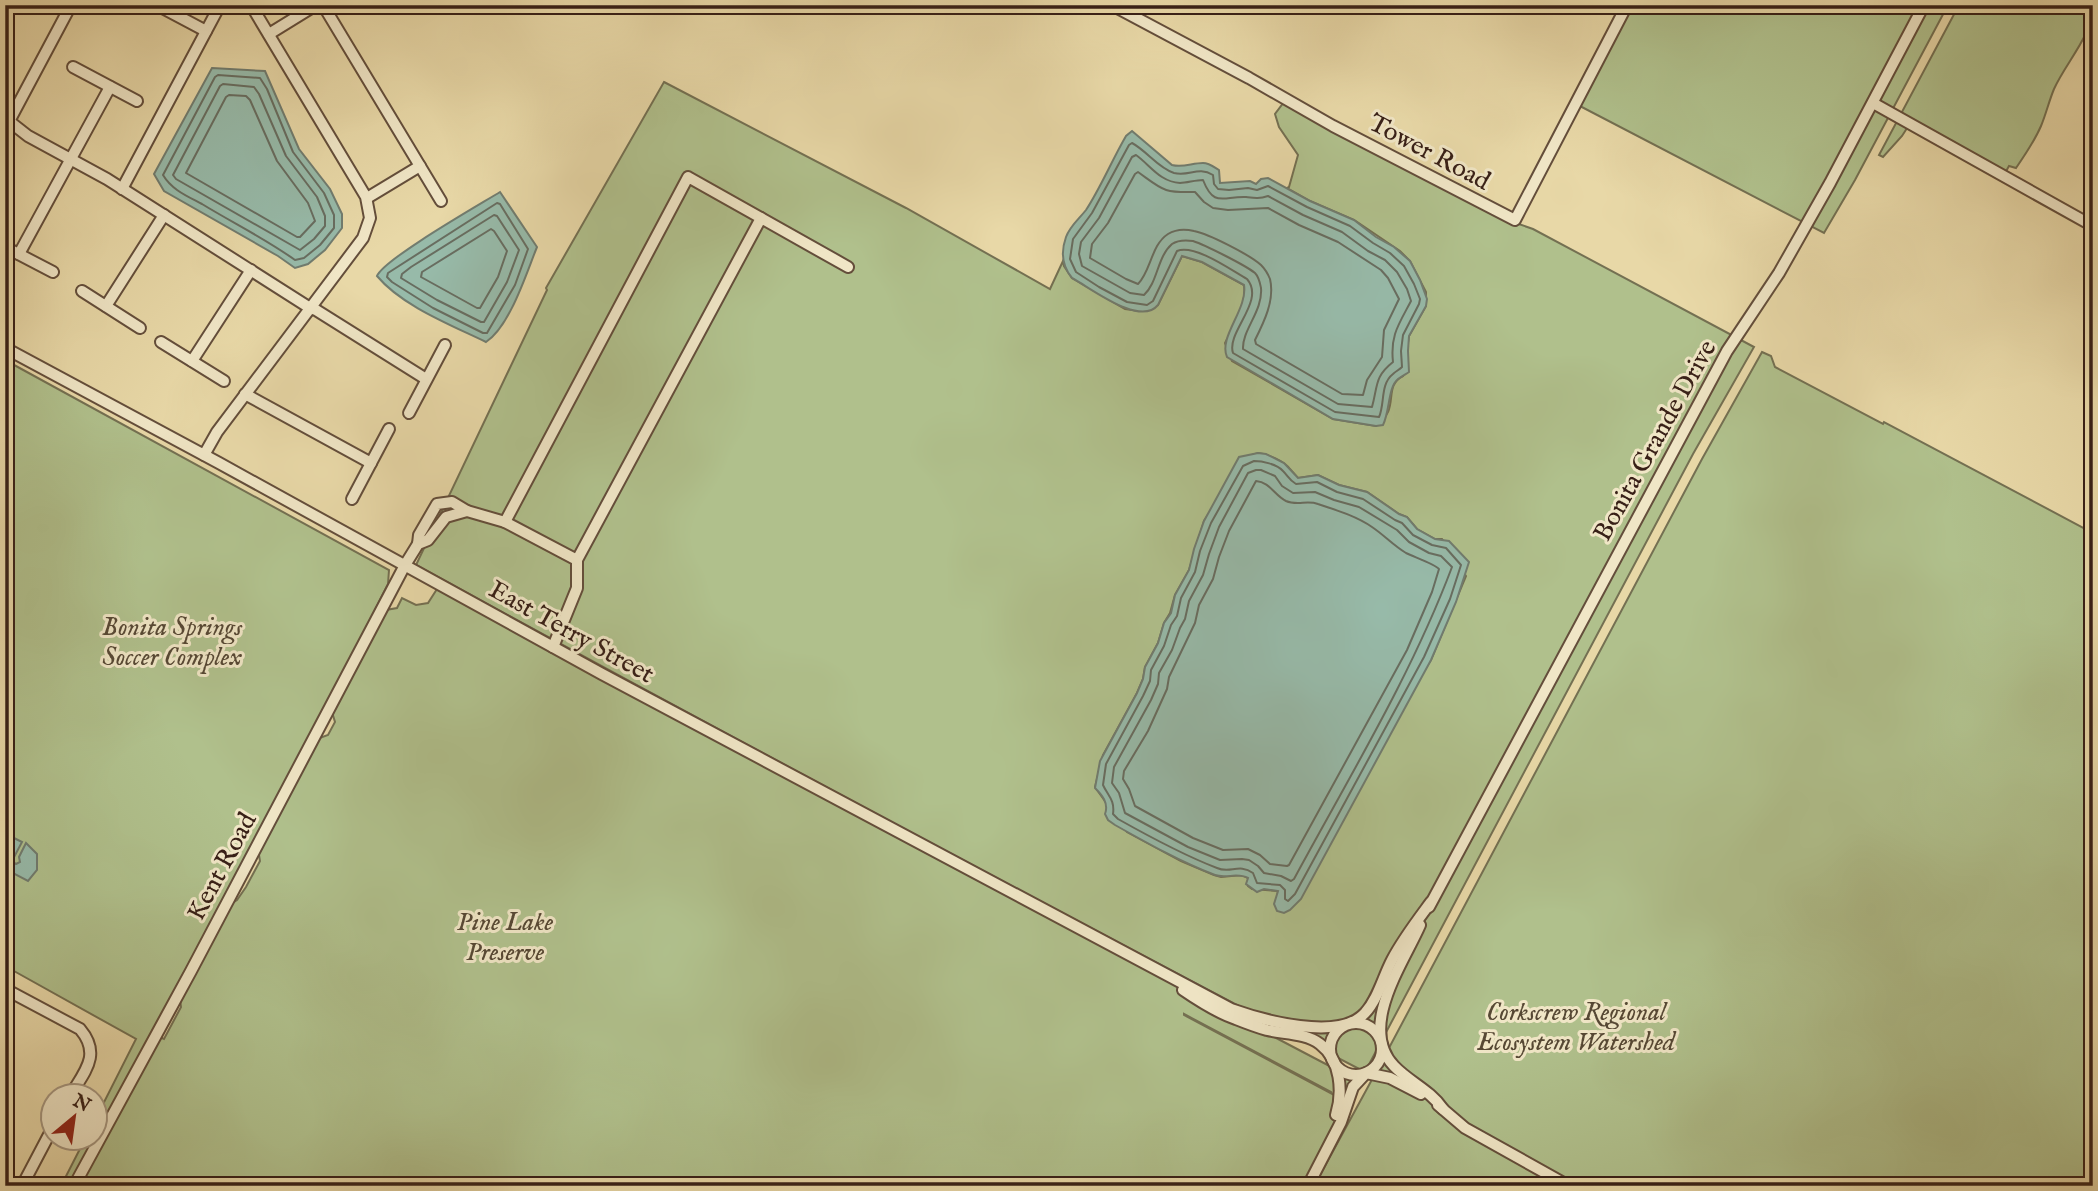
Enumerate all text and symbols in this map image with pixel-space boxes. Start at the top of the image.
street label: Tower Road [1363,106,1496,198]
street label: Bonita Grande Drive [1586,334,1724,547]
street label: East Terry Street [483,573,660,691]
park label: Bonita Springs Soccer Complex [102,611,243,674]
street label: Kent Road [180,807,265,926]
park label: Pine Lake Preserve [457,906,554,969]
park label: Corkscrew Regional Ecosystem Watershed [1476,996,1677,1059]
north arrow [38,1082,108,1152]
text: N [67,1089,95,1119]

